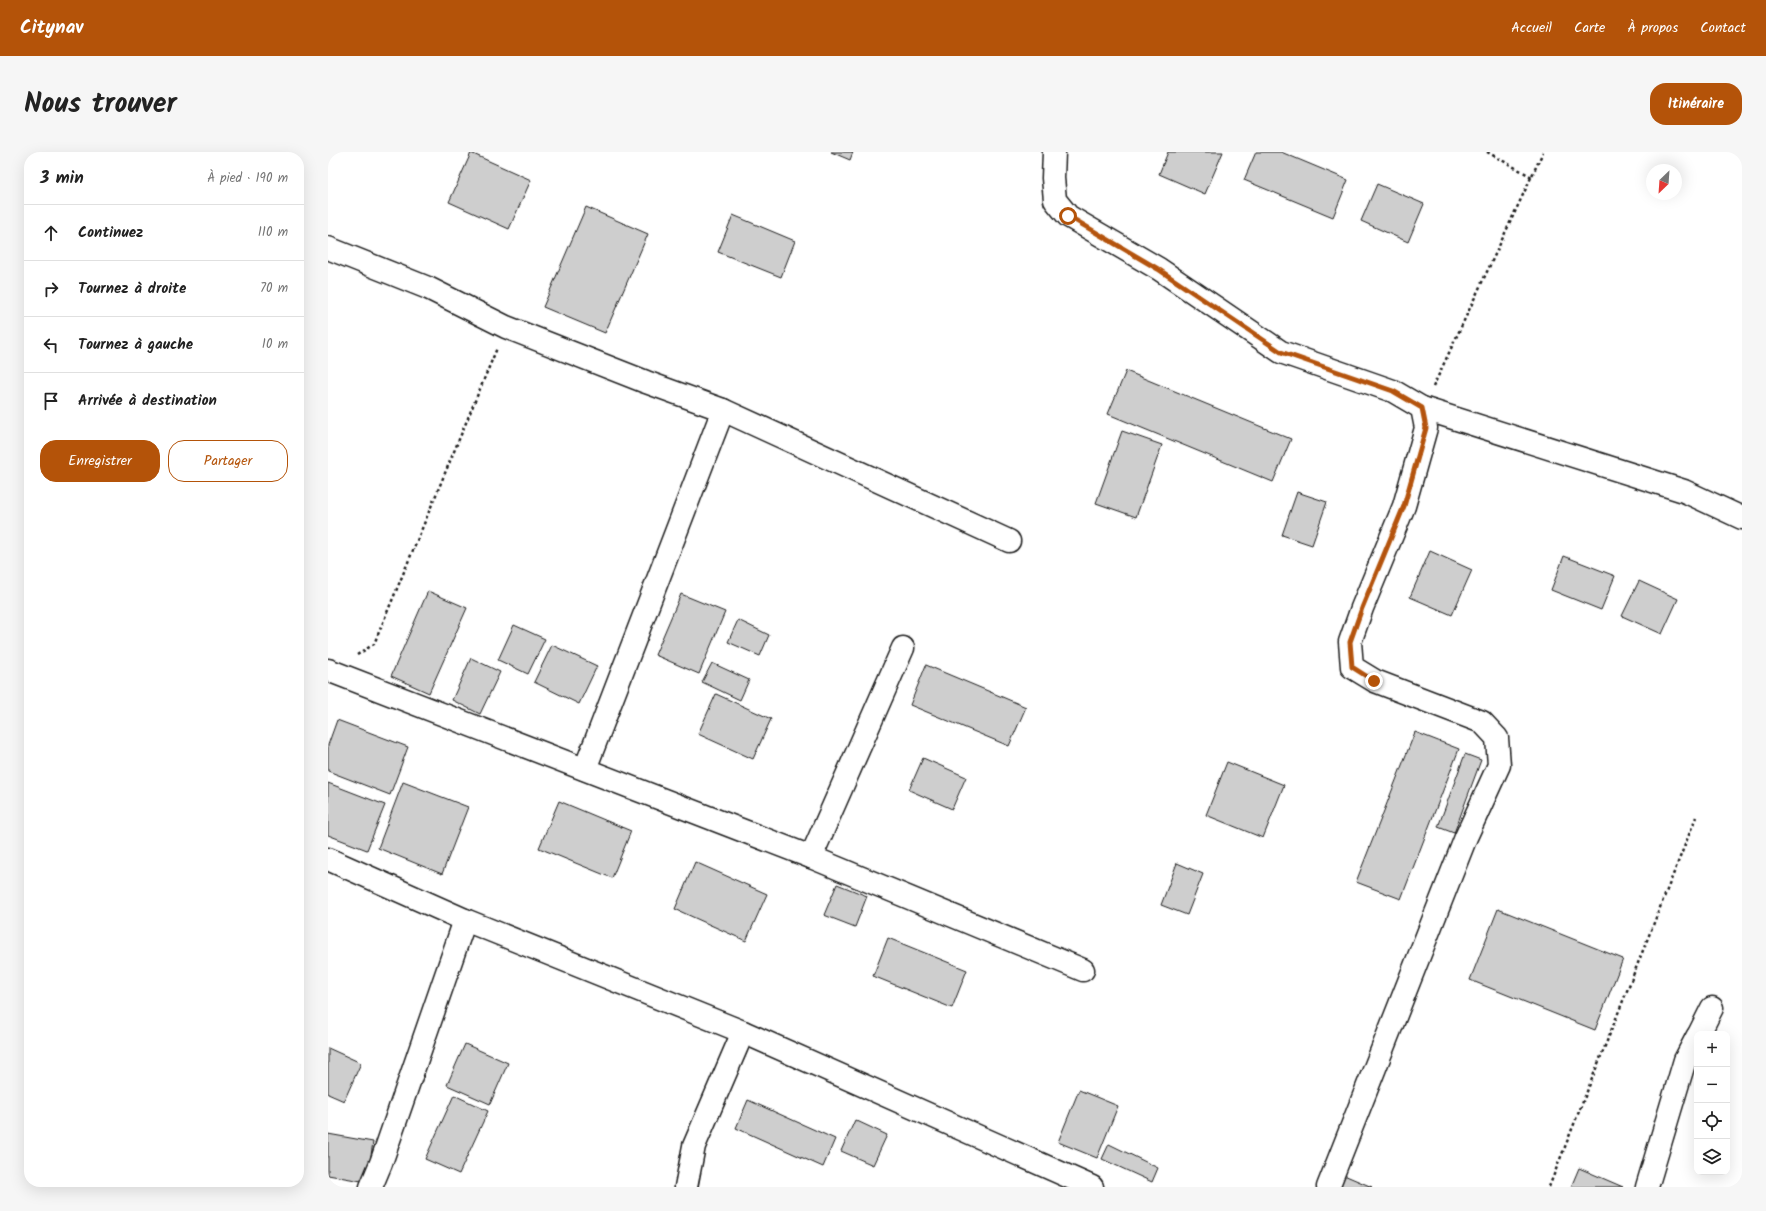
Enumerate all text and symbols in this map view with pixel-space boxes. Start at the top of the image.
text: Citynav [20,13,83,43]
text: Accueil [1511,17,1552,39]
text: Carte [1574,17,1605,39]
text: À propos [1627,17,1678,39]
text: Contact [1700,17,1746,39]
text: Nous trouver [24,82,177,127]
button: Itinéraire [1650,83,1742,125]
north arrow [1646,164,1682,200]
text: 3 min [40,165,84,192]
text: À pied · 190 m [207,168,288,189]
route start [1059,207,1077,225]
text: Continuez [78,221,143,245]
icon: ahead [40,222,62,244]
text: 110 m [258,222,288,243]
text: Tournez à droite [78,277,186,301]
icon: right [40,278,62,300]
text: 70 m [260,278,288,299]
text: Tournez à gauche [78,333,193,357]
icon: left [40,334,62,356]
text: 10 m [262,334,288,355]
text: Arrivée à destination [78,389,217,413]
icon: arrive [40,390,62,412]
button: Enregistrer [40,440,160,482]
button: Partager [168,440,288,482]
route end [1365,672,1383,690]
map controls [1694,1031,1730,1175]
button: + [1694,1031,1730,1067]
button: − [1694,1067,1730,1103]
button: locate [1694,1103,1730,1139]
button: layers [1694,1139,1730,1175]

